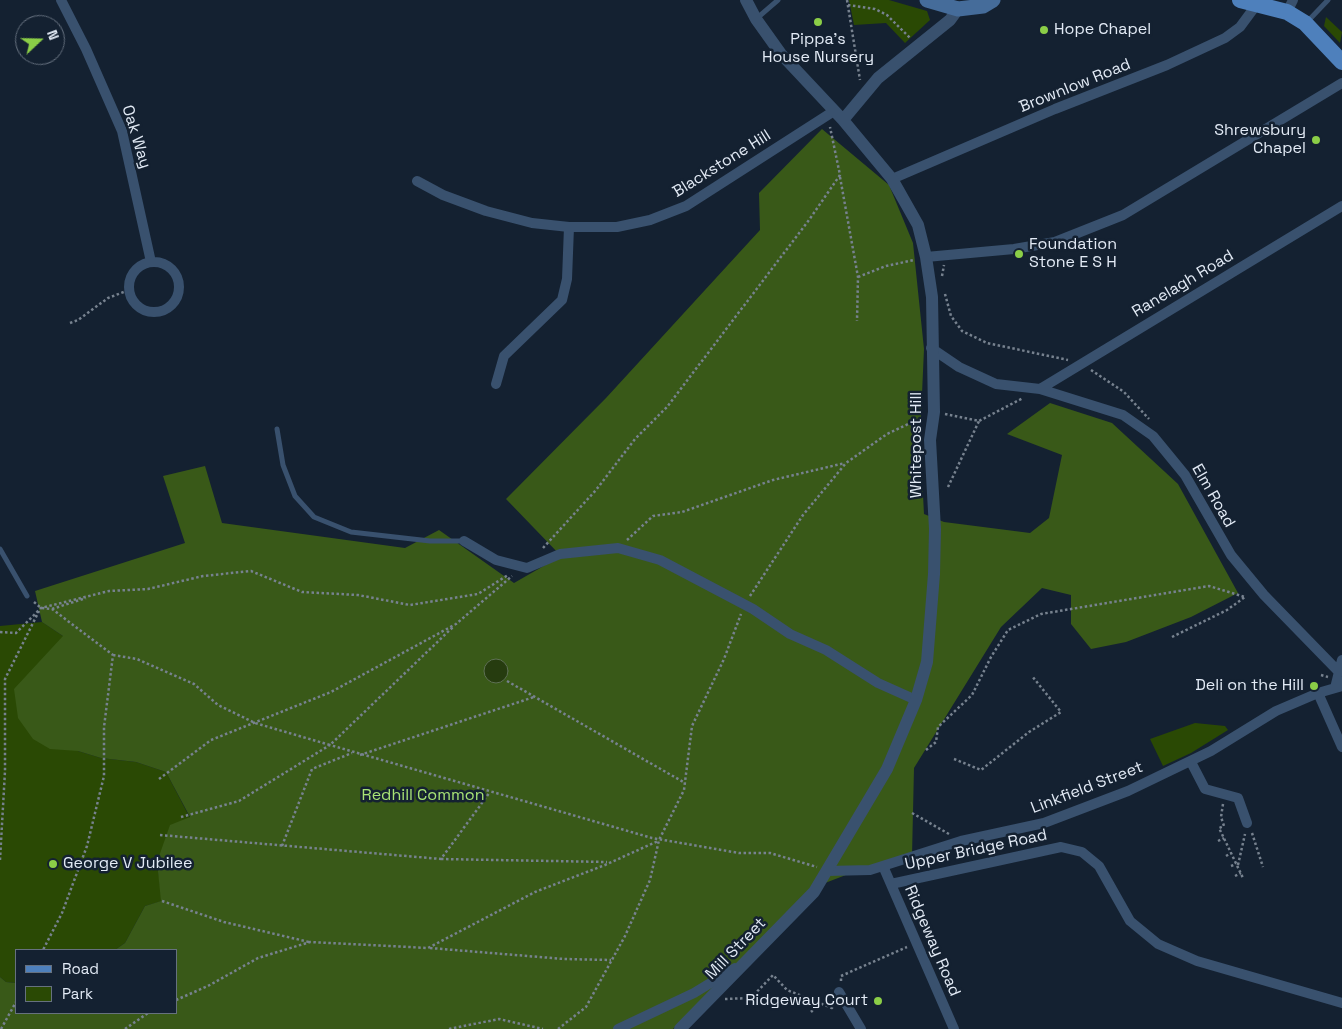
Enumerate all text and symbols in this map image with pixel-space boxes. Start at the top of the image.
north arrow [15,15,65,65]
marker: Pippa's House Nursery [812,16,824,28]
place label: Hope Chapel [1054,20,1151,40]
marker: Hope Chapel [1038,24,1050,36]
text: N [43,27,63,43]
place label: Pippa's House Nursery [762,30,874,68]
street label: Brownlow Road [1016,55,1134,117]
street label: Oak Way [117,103,155,171]
place label: Shrewsbury Chapel [1214,121,1306,159]
street label: Blackstone Hill [669,126,775,202]
marker: Shrewsbury Chapel [1310,134,1322,146]
place label: Foundation Stone E S H [1029,235,1117,273]
street label: Ranelagh Road [1129,246,1237,322]
marker: Foundation Stone E S H [1013,248,1025,260]
street label: Whitepost Hill [907,392,927,498]
street label: Elm Road [1187,461,1239,531]
place label: Deli on the Hill [1195,676,1304,696]
marker: Deli on the Hill [1308,680,1320,692]
street label: Linkfield Street [1028,758,1146,818]
park label: Redhill Common [362,786,484,806]
street label: Upper Bridge Road [903,826,1049,874]
place label: George V Jubilee [63,854,193,874]
marker: George V Jubilee [47,858,59,870]
street label: Ridgeway Road [900,883,964,999]
street label: Mill Street [702,914,770,984]
legend [15,949,178,1014]
text: Road [62,959,99,978]
text: Park [62,984,93,1003]
place label: Ridgeway Court [745,991,868,1011]
marker: Ridgeway Court [872,995,884,1007]

